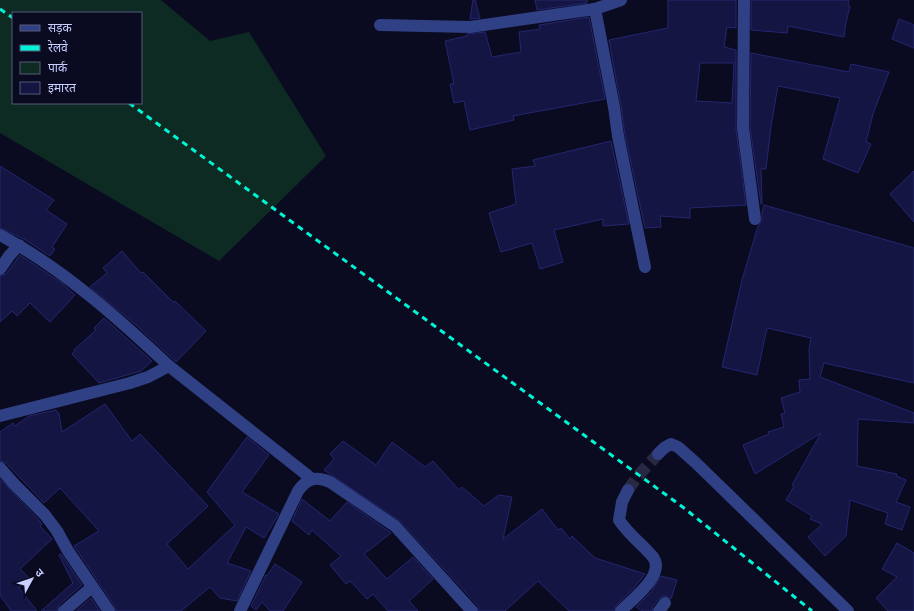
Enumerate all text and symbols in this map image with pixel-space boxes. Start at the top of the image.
legend [12,12,142,104]
text: सड़क [48,21,73,36]
text: रेलवे [48,40,68,56]
text: पार्क [48,61,68,76]
text: इमारत [48,81,77,96]
north arrow [12,559,52,599]
text: उ [32,566,47,580]

